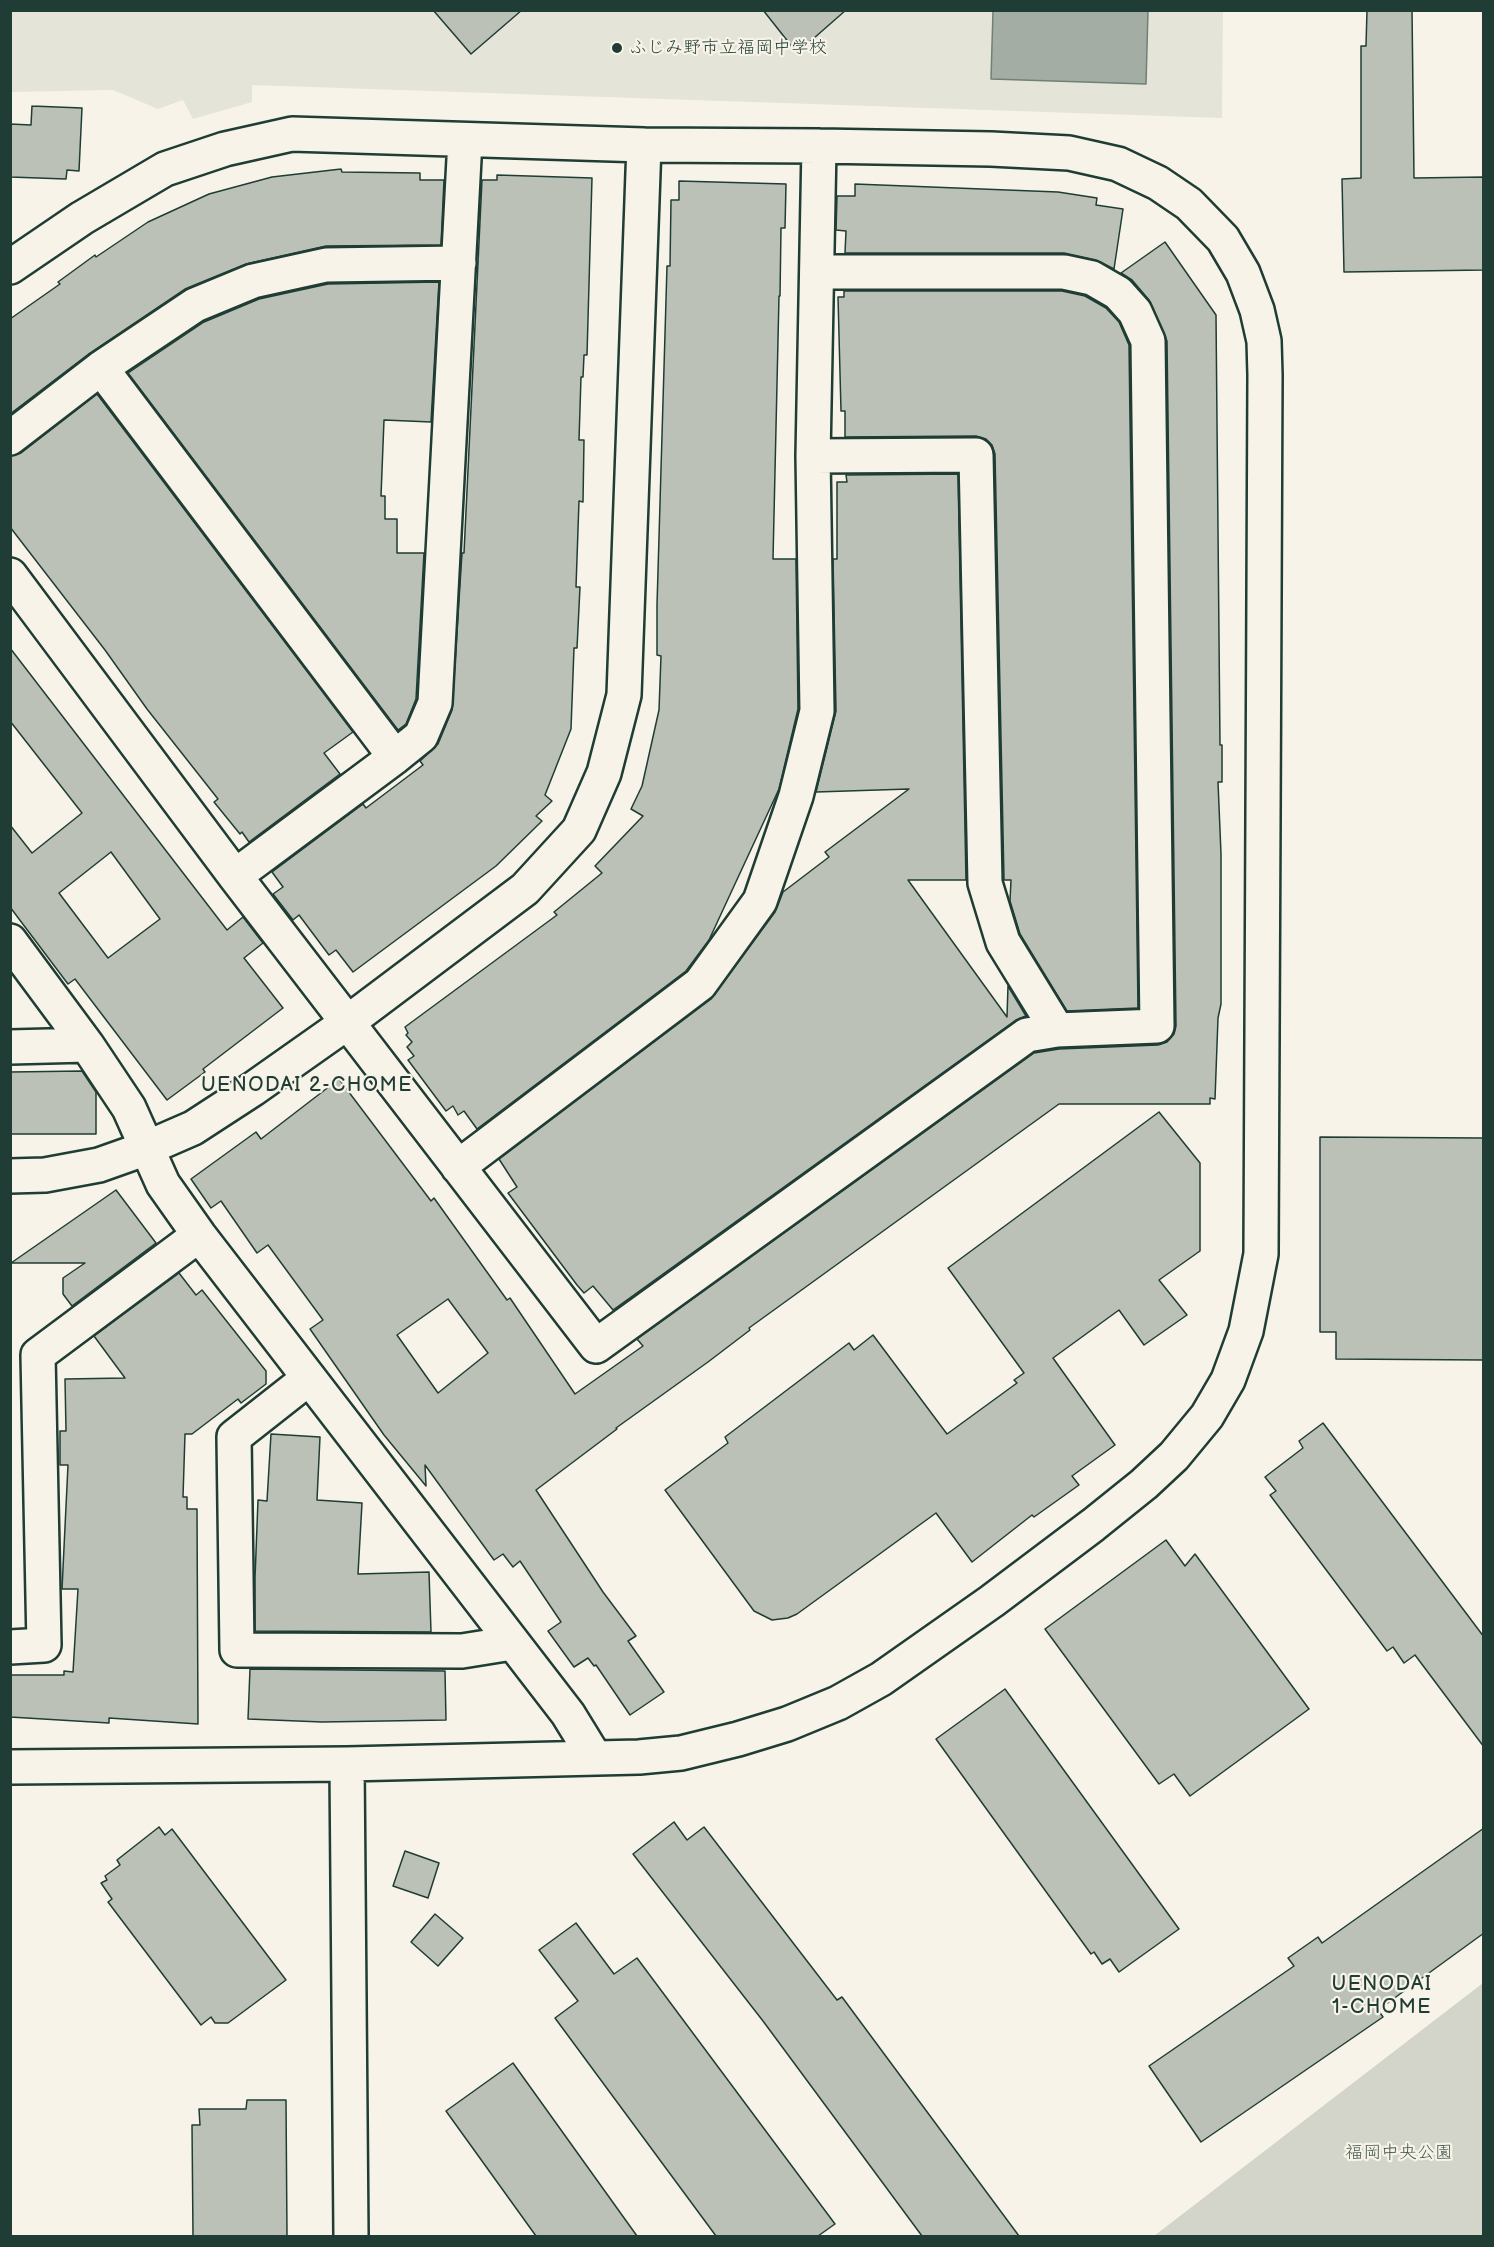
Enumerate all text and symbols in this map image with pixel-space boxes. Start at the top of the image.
place label: ふじみ野市立福岡中学校 [629,37,827,59]
marker: ふじみ野市立福岡中学校 [610,41,624,55]
district label: UENODAI 2-CHOME [201,1074,413,1098]
district label: UENODAI 1-CHOME [1332,1973,1432,2020]
park label: 福岡中央公園 [1345,2142,1453,2164]

